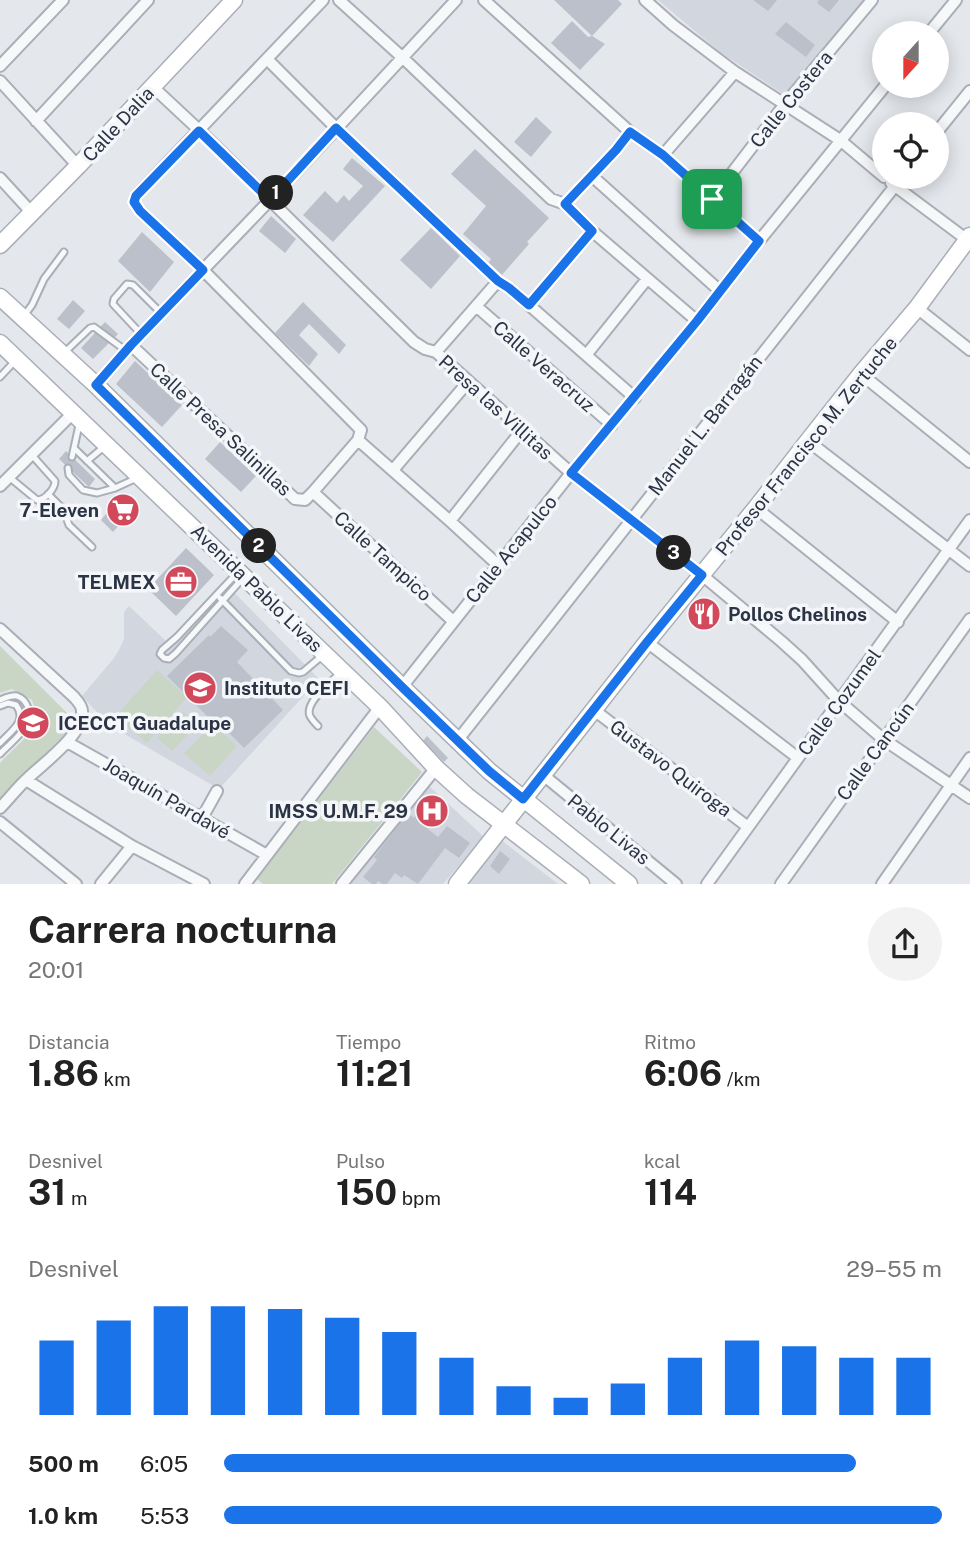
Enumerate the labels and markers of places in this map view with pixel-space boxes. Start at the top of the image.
pin [682,169,742,229]
pin: 1 [258,176,294,210]
supermarket icon: 7-Eleven [104,491,142,529]
place label: 7-Eleven [20,499,99,521]
pin: 2 [242,528,276,564]
pin: 3 [656,536,692,570]
office icon: TELMEX [162,563,200,601]
place label: TELMEX [78,571,156,593]
restaurant icon: Pollos Chelinos [685,595,723,633]
place label: Pollos Chelinos [728,603,867,625]
school or university icon: Instituto CEFI [181,669,219,707]
place label: Instituto CEFI [224,677,349,699]
school or university icon: ICECCT Guadalupe [14,704,52,742]
place label: ICECCT Guadalupe [58,712,231,734]
hospital icon: IMSS U.M.F. 29 [413,792,451,830]
place label: IMSS U.M.F. 29 [269,800,408,822]

